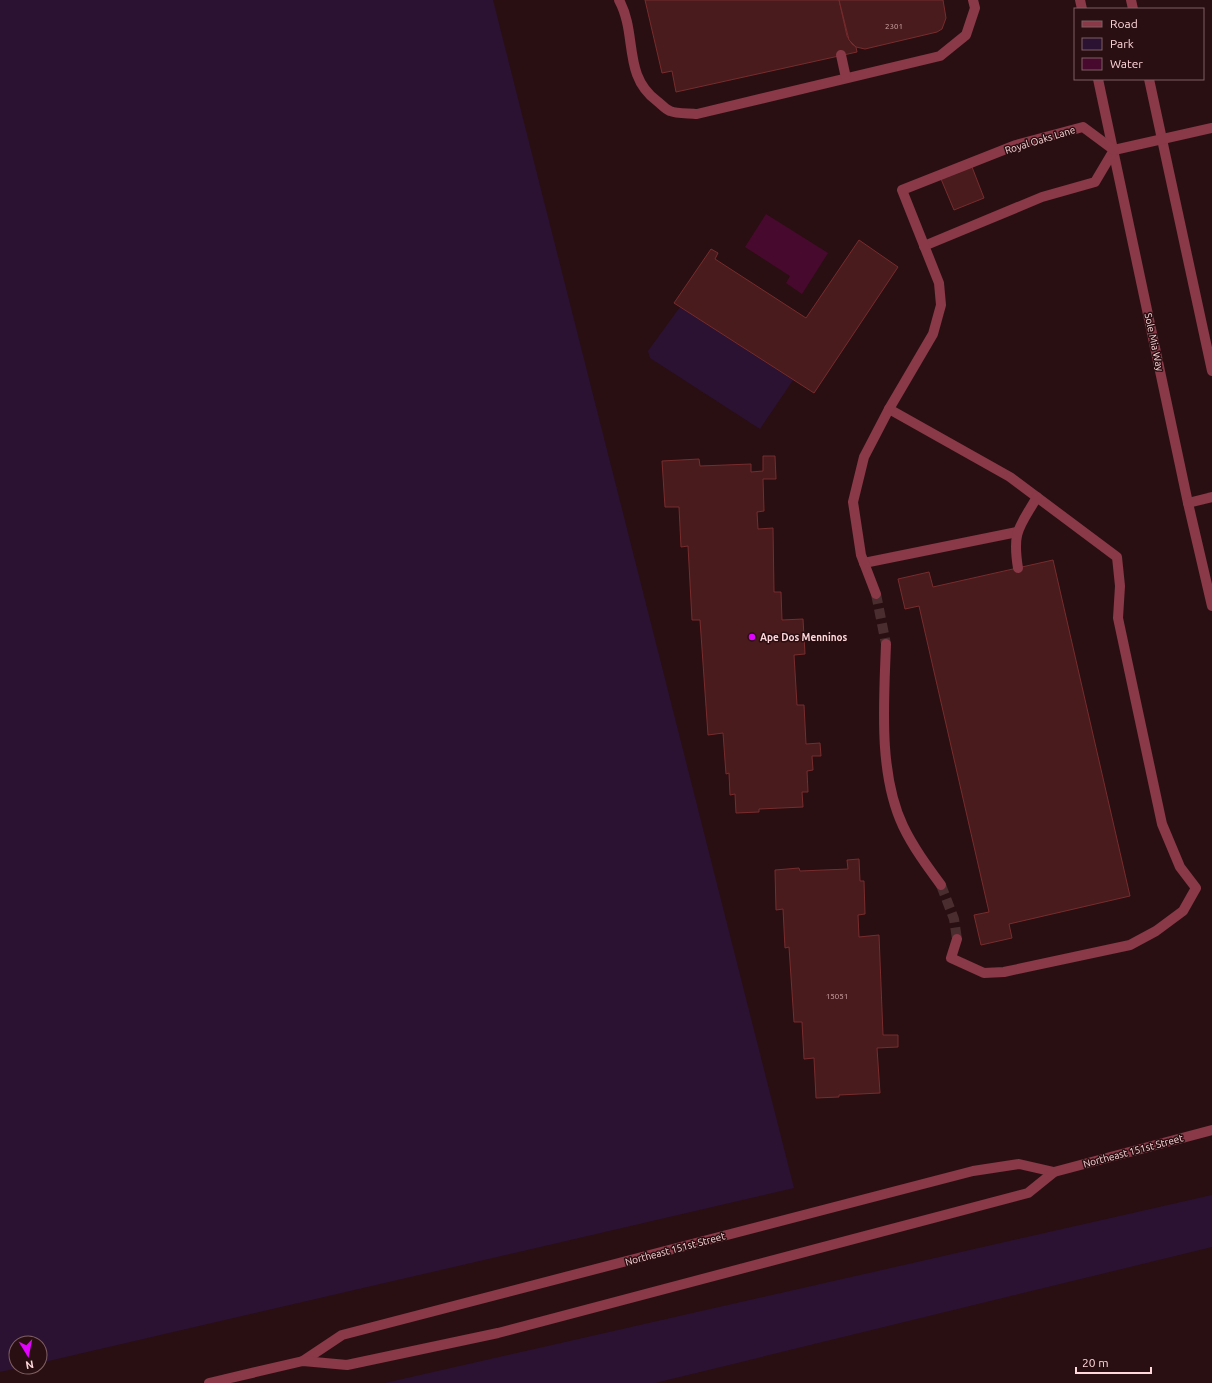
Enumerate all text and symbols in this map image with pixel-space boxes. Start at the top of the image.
legend [1074,8,1204,80]
text: Road [1110,17,1138,30]
house number: 2301 [885,22,903,31]
text: Park [1110,37,1134,50]
text: Water [1110,57,1143,70]
street label: Royal Oaks Lane [1004,124,1076,156]
street label: Sole Mia Way [1142,312,1166,372]
marker: Ape Dos Menninos [747,632,757,642]
place label: Ape Dos Menninos [760,632,848,643]
house number: 15051 [826,992,848,1001]
street label: Northeast 151st Street [1082,1132,1184,1170]
street label: Northeast 151st Street [624,1230,726,1268]
north arrow [8,1335,48,1375]
scale bar [1076,1349,1151,1375]
text: 20 m [1082,1356,1109,1369]
text: N [25,1358,35,1371]

